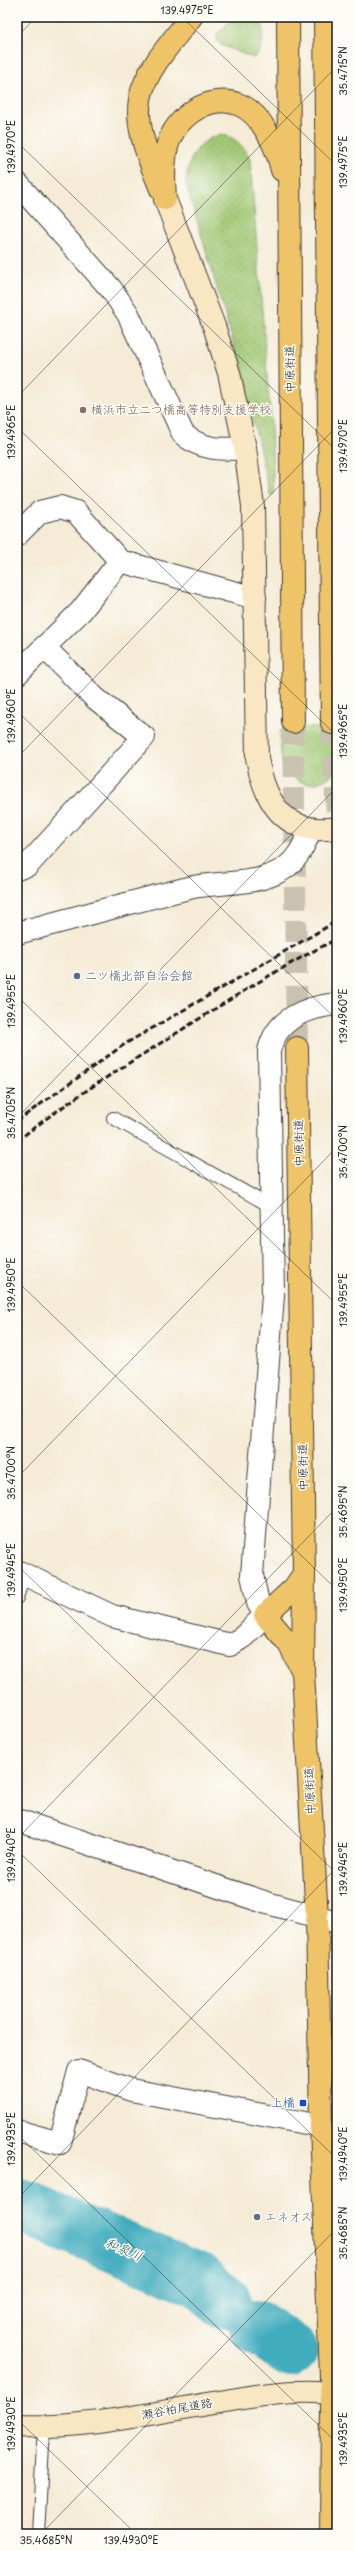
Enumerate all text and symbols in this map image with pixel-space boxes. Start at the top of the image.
text: 139.4975°E [161,2,214,17]
text: 35.4715°N [335,46,350,96]
text: 139.4970°E [3,120,18,174]
text: 139.4975°E [335,136,350,189]
street label: 中原街道 [280,345,298,393]
place label: 横浜市立二つ橋高等特別支援学校 [91,400,271,418]
text: 139.4965°E [3,405,18,459]
marker: 横浜市立二つ橋高等特別支援学校 [78,405,88,415]
text: 139.4970°E [335,419,350,473]
text: 139.4960°E [3,688,18,744]
text: 139.4965°E [335,704,350,758]
place label: 二ツ橋北部自治会館 [85,966,193,984]
marker: 二ツ橋北部自治会館 [72,971,82,981]
text: 139.4955°E [3,974,18,1028]
text: 139.4960°E [335,988,350,1044]
text: 35.4705°N [3,1086,18,1139]
street label: 中原街道 [289,1119,307,1167]
text: 35.4700°N [335,1125,350,1179]
text: 139.4950°E [3,1258,18,1312]
text: 139.4955°E [335,1273,350,1327]
street label: 中原街道 [293,1443,311,1491]
text: 35.4700°N [3,1446,18,1500]
text: 35.4695°N [335,1485,350,1539]
text: 139.4945°E [3,1543,18,1597]
text: 139.4950°E [335,1558,350,1612]
street label: 中原街道 [299,1767,319,1815]
text: 139.4940°E [3,1827,18,1883]
text: 139.4945°E [335,1842,350,1896]
place label: 上橋 [271,2093,295,2111]
marker: 上橋 [298,2098,308,2108]
text: 139.4935°E [3,2112,18,2166]
text: 139.4940°E [335,2126,350,2182]
text: 35.4685°N [335,2206,350,2260]
place label: エネオス [265,2207,312,2225]
marker: エネオス [252,2212,262,2222]
water label: 和泉川 [103,2232,146,2265]
street label: 瀬谷柏尾道路 [140,2393,214,2423]
text: 139.4930°E [3,2396,18,2452]
text: 139.4935°E [335,2412,350,2466]
text: 35.4685°N [19,2532,73,2547]
text: 139.4930°E [103,2532,159,2547]

